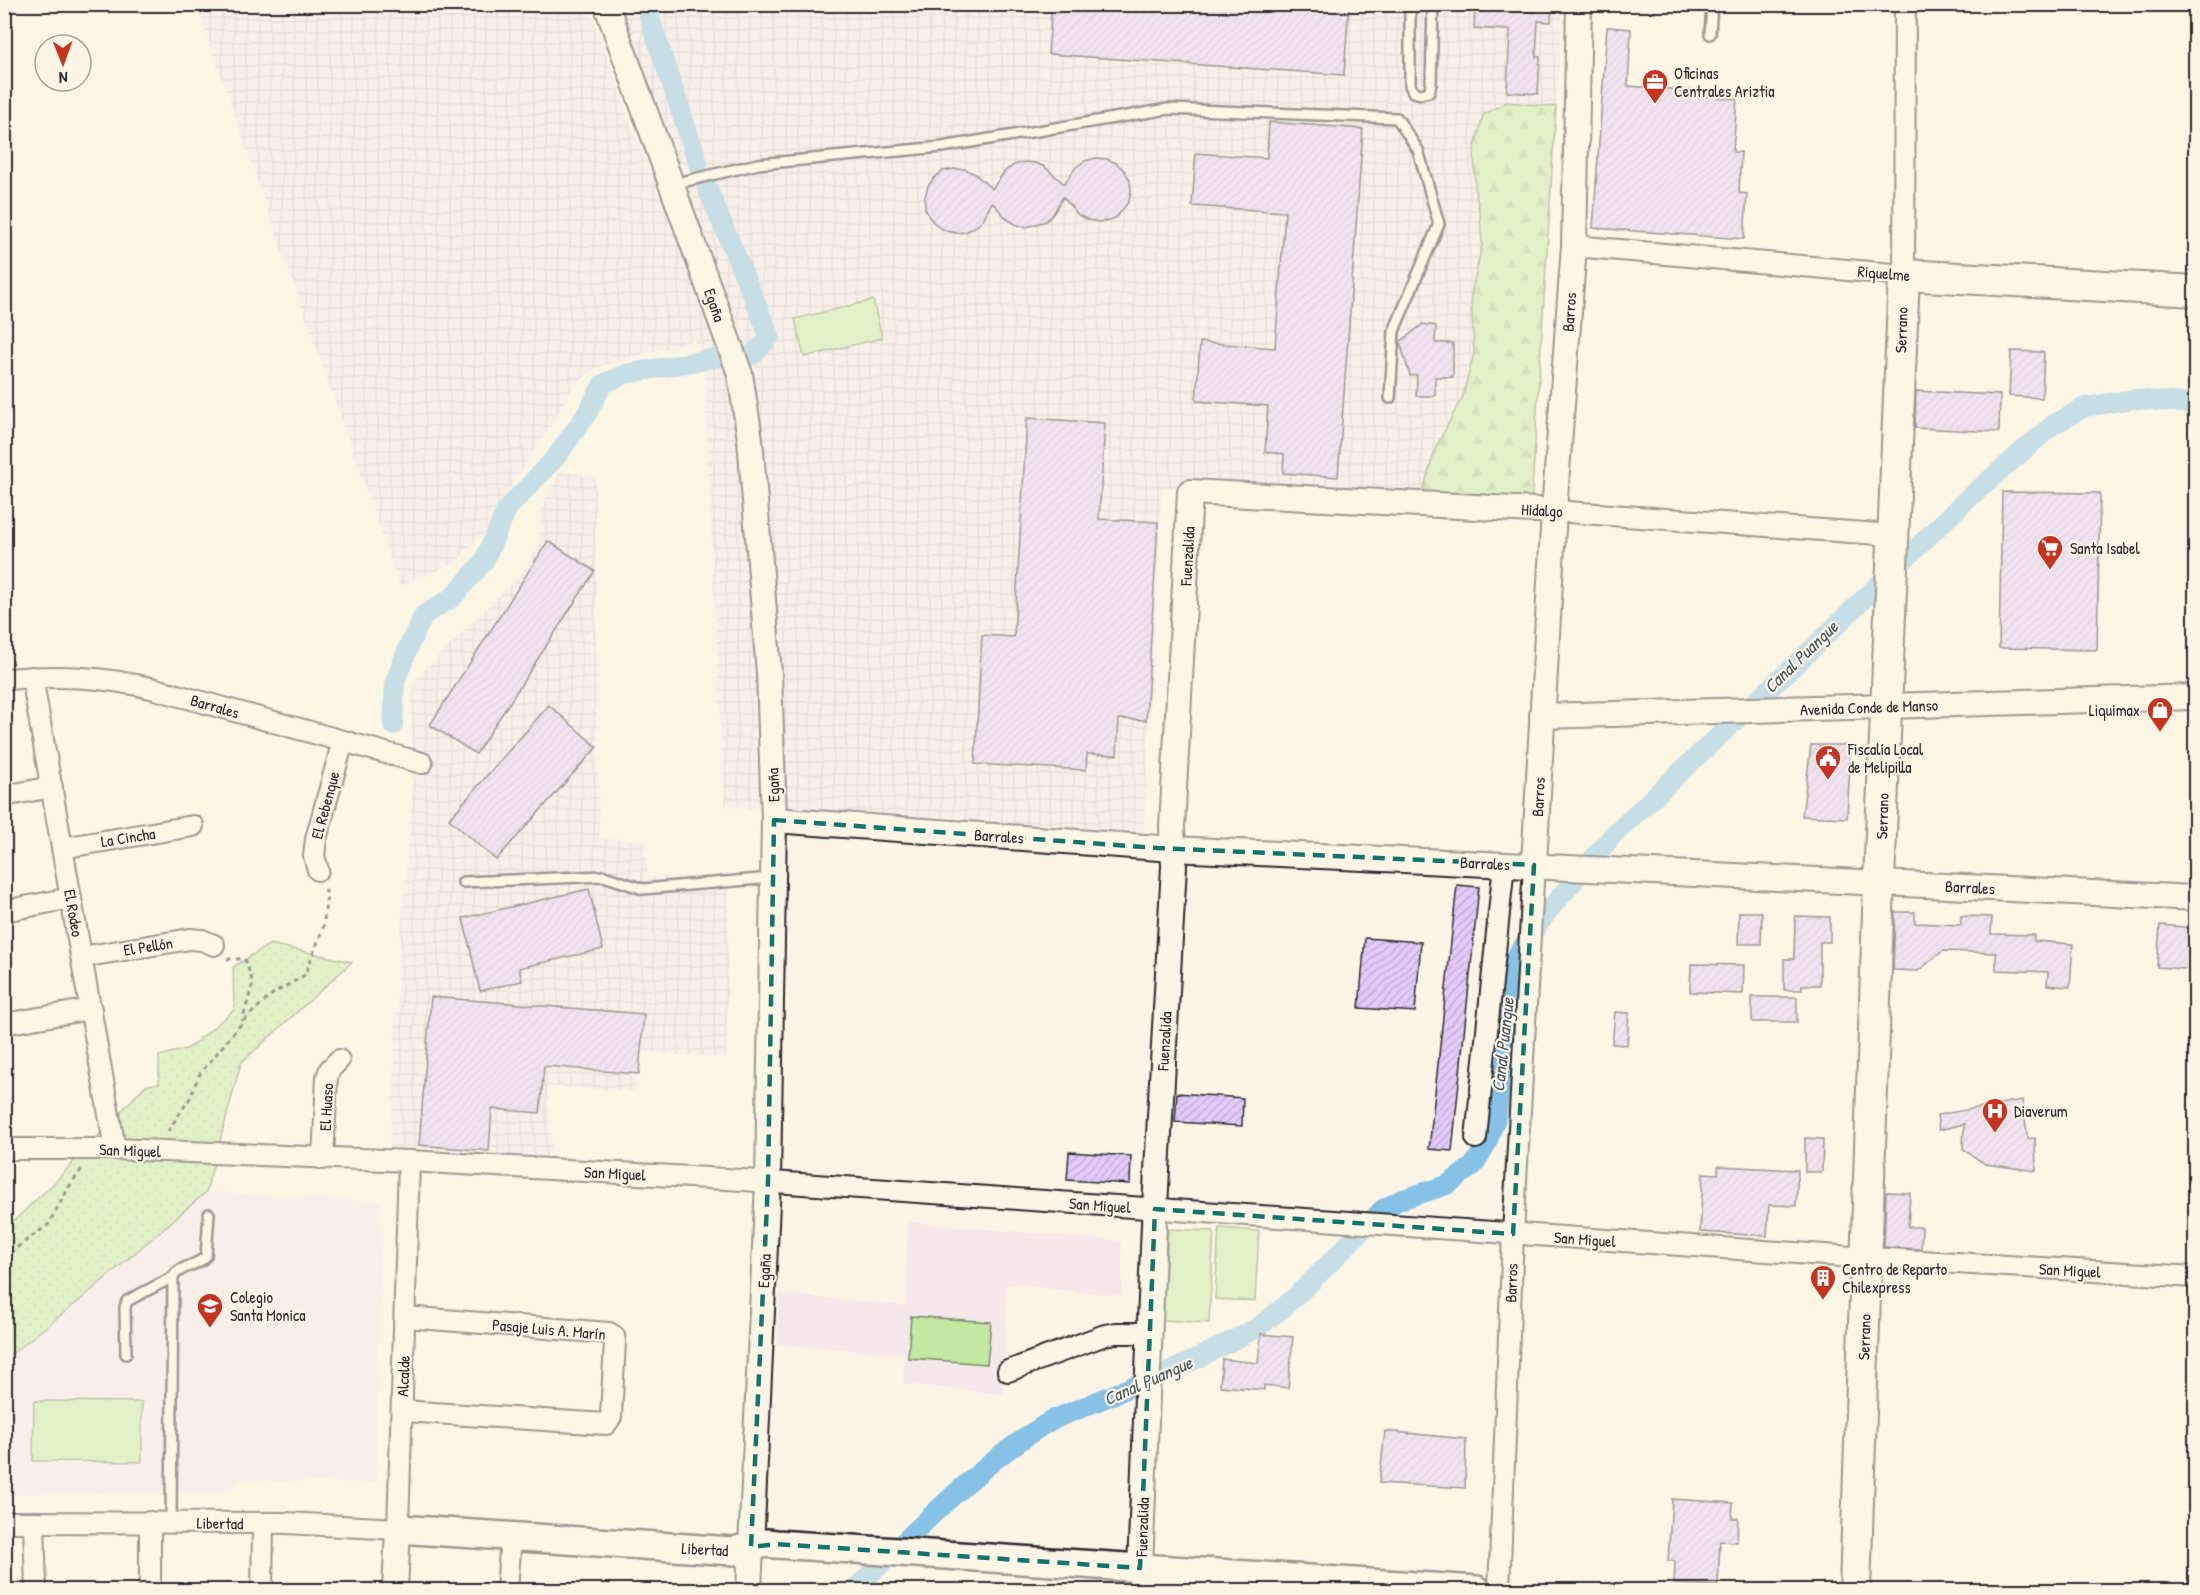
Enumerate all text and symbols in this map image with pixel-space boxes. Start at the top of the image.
north arrow [33,33,93,93]
place label: Oficinas Centrales Ariztia [1674,62,1775,102]
text: N [58,67,68,89]
office icon: Oficinas Centrales Ariztia [1640,67,1670,105]
street label: Riquelme [1857,260,1912,286]
street label: Egaña [699,285,731,325]
street label: Barros [1557,292,1581,332]
street label: Serrano [1889,306,1913,353]
street label: Hidalgo [1521,498,1564,522]
street label: Fuenzalida [1174,526,1200,587]
supermarket icon: Santa Isabel [2035,533,2065,571]
place label: Santa Isabel [2070,537,2140,559]
water label: Canal Puangue [1758,614,1844,698]
street label: Barrales [188,689,242,723]
street label: Avenida Conde de Manso [1800,694,1939,720]
shop icon: Liquimax [2145,695,2175,733]
place label: Liquimax [2089,699,2140,721]
place label: Fiscalía Local de Melipilla [1847,738,1924,778]
public building icon: Fiscalía Local de Melipilla [1813,743,1843,781]
street label: El Rebenque [305,768,345,841]
street label: Egaña [761,768,785,802]
street label: Barros [1526,777,1550,817]
street label: Serrano [1870,792,1894,839]
street label: La Cincha [99,822,157,852]
street label: Barrales [973,823,1025,849]
street label: Barrales [1460,851,1510,875]
street label: Barrales [1945,875,1995,899]
street label: El Rodeo [59,888,89,939]
street label: El Pellón [122,931,174,961]
water label: Canal Puangue [1485,996,1520,1093]
street label: Fuenzalida [1151,1011,1177,1072]
street label: El Huaso [314,1082,338,1131]
hospital icon: Diaverum [1980,1096,2010,1134]
place label: Diaverum [2014,1100,2068,1122]
street label: San Miguel [99,1138,162,1162]
street label: San Miguel [584,1160,647,1186]
street label: San Miguel [1068,1192,1132,1218]
street label: San Miguel [1553,1226,1617,1252]
street label: Egaña [752,1253,776,1289]
street label: San Miguel [2039,1257,2102,1283]
place label: Centro de Reparto Chilexpress [1842,1258,1948,1298]
street label: Barros [1499,1263,1523,1303]
building icon: Centro de Reparto Chilexpress [1808,1263,1838,1301]
place label: Colegio Santa Monica [230,1286,306,1326]
school or university icon: Colegio Santa Monica [195,1291,225,1329]
street label: Pasaje Luis A. Marín [491,1313,607,1345]
street label: Serrano [1852,1313,1876,1360]
water label: Canal Puangue [1100,1350,1197,1411]
street label: Alcalde [391,1354,415,1397]
street label: Fuenzalida [1130,1497,1154,1558]
street label: Libertad [196,1512,244,1534]
street label: Libertad [681,1537,729,1561]

